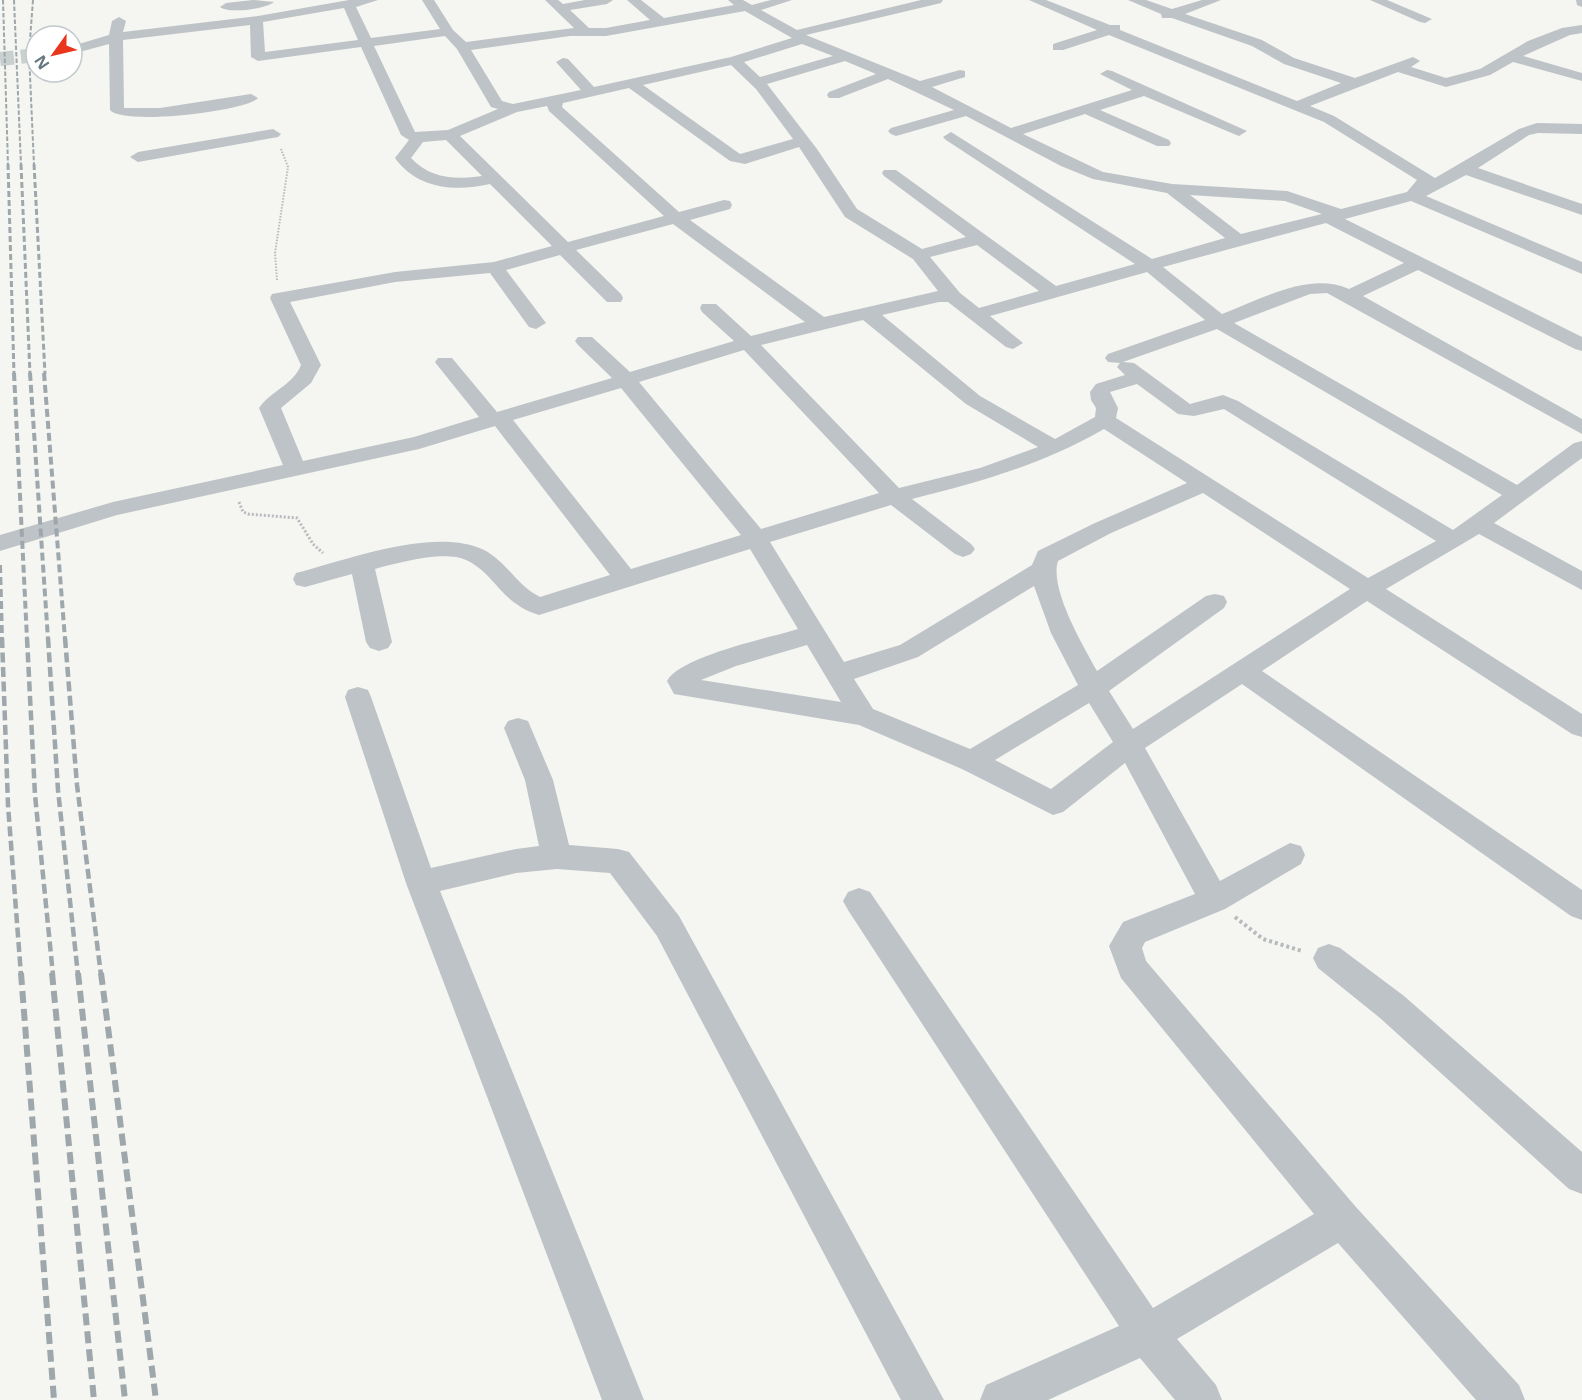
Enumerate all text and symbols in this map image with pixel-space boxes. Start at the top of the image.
north arrow [24,24,84,84]
text: N [29,51,54,74]

